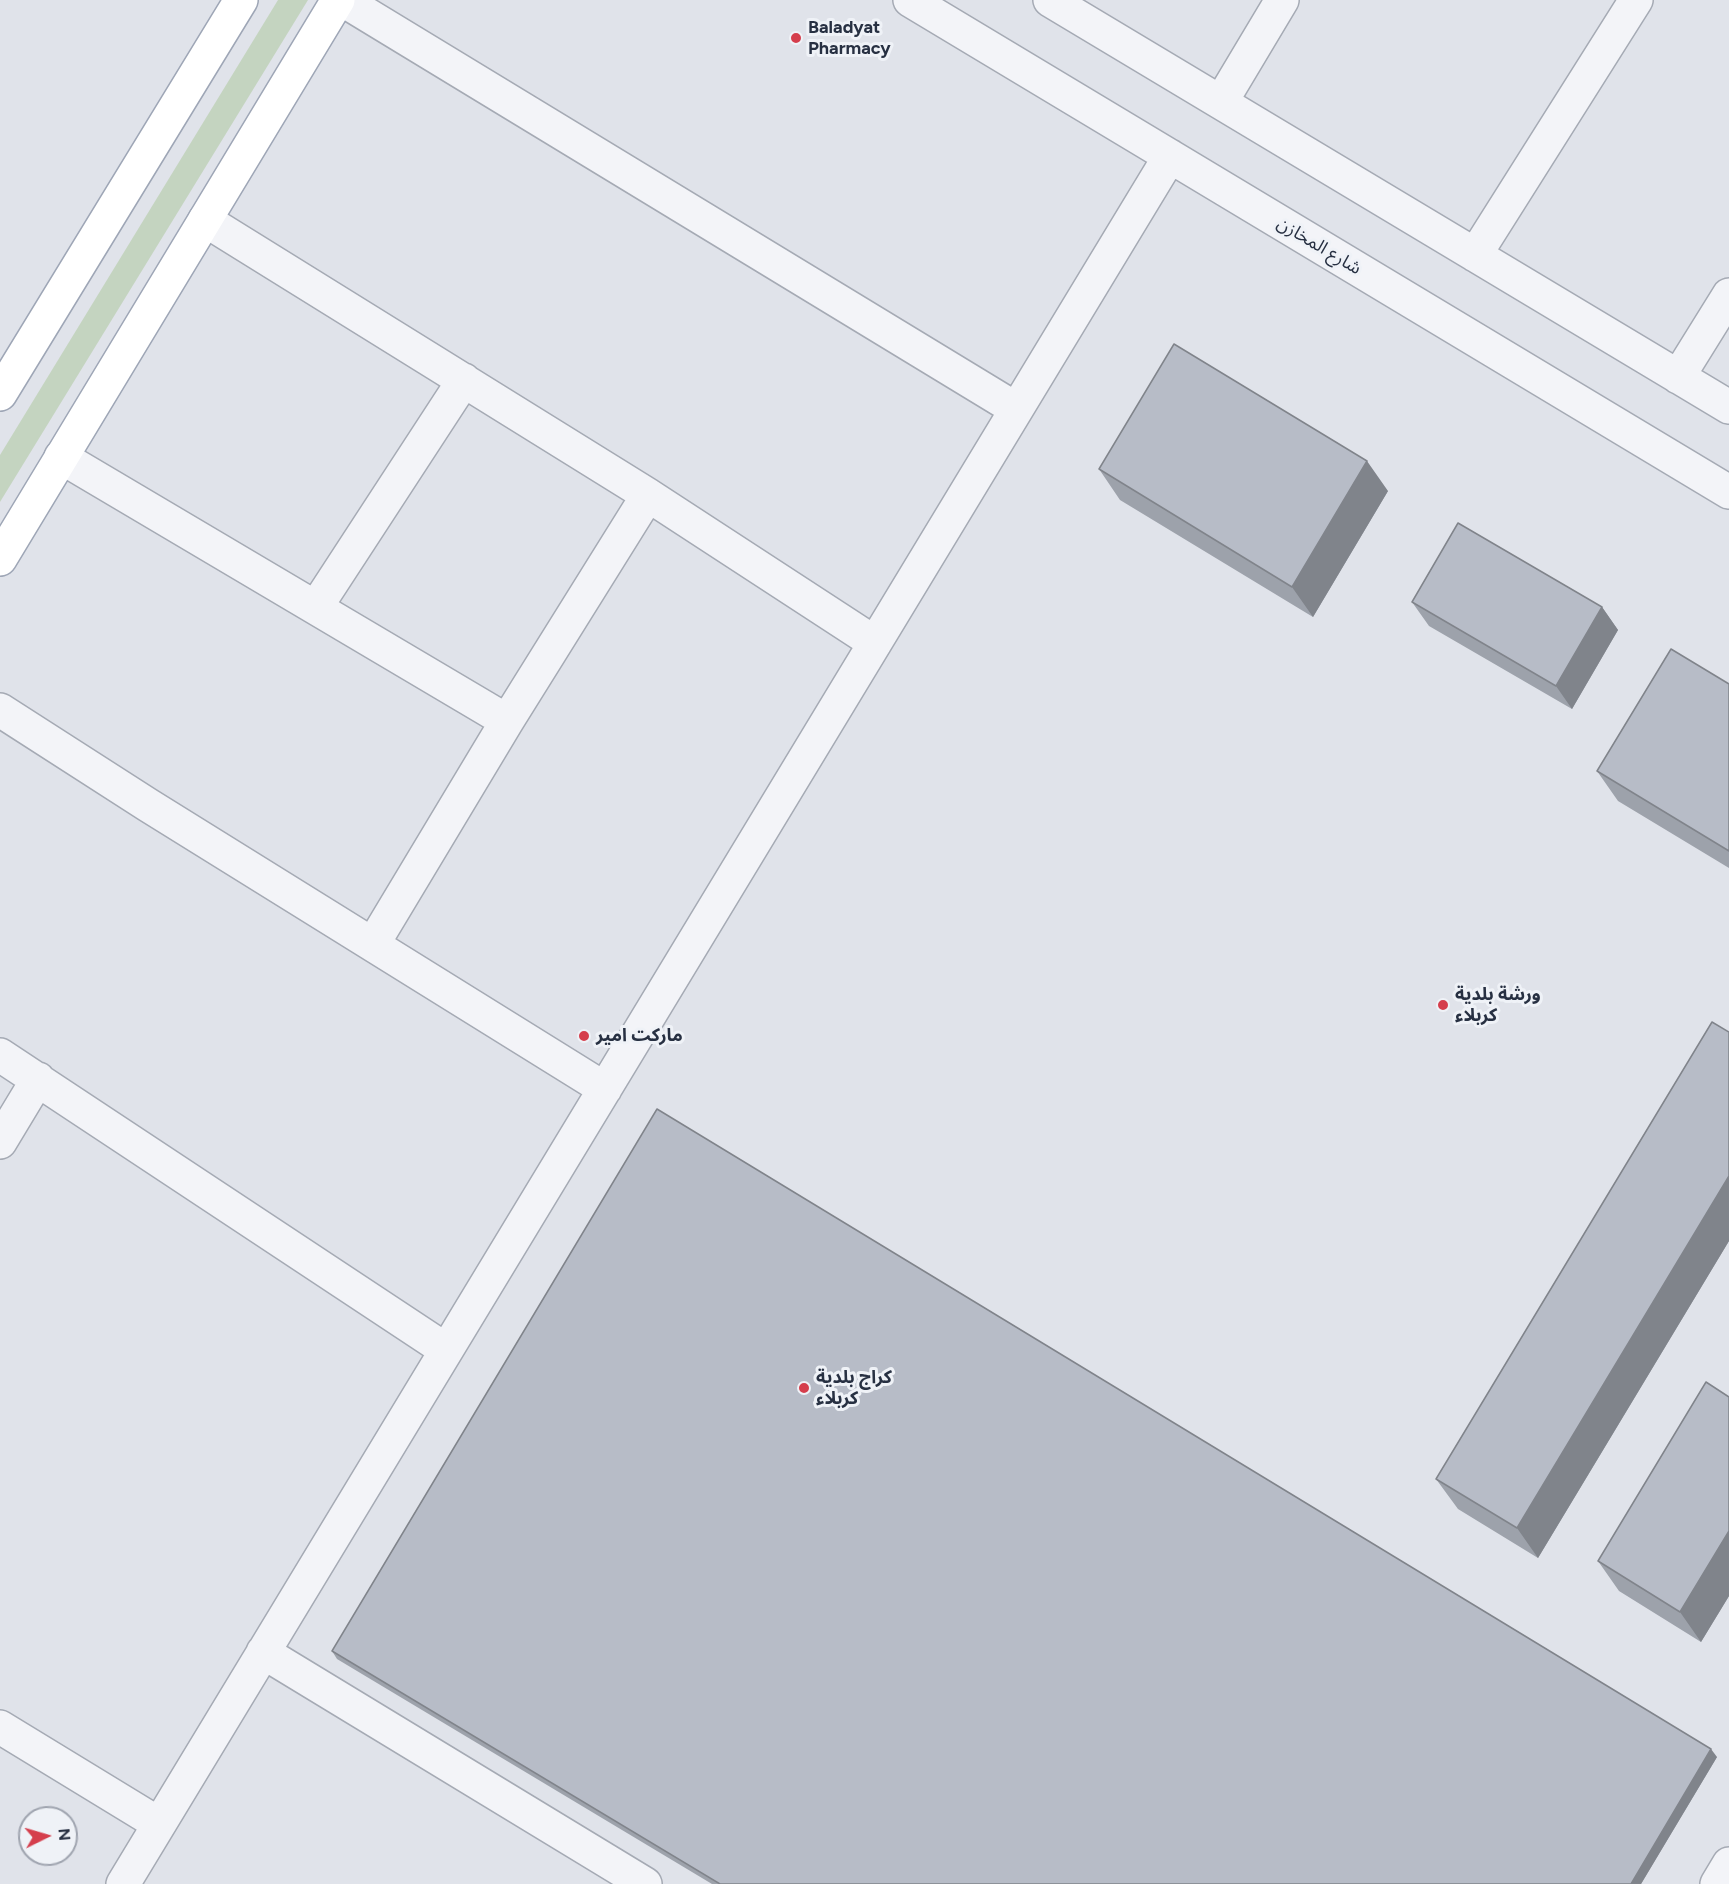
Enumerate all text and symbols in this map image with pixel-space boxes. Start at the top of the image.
place label: Baladyat Pharmacy [808,17,891,60]
marker: Baladyat Pharmacy [789,31,803,45]
street label: شارع المخازن [1273,212,1365,280]
place label: ورشة بلدية كربلاء [1455,984,1541,1026]
marker: ورشة بلدية كربلاء [1436,998,1450,1012]
place label: ماركت امير [596,1025,683,1047]
marker: ماركت امير [577,1029,591,1043]
place label: كراج بلدية كربلاء [816,1367,892,1410]
marker: كراج بلدية كربلاء [797,1381,811,1395]
north arrow [18,1806,78,1866]
text: N [54,1828,74,1842]

